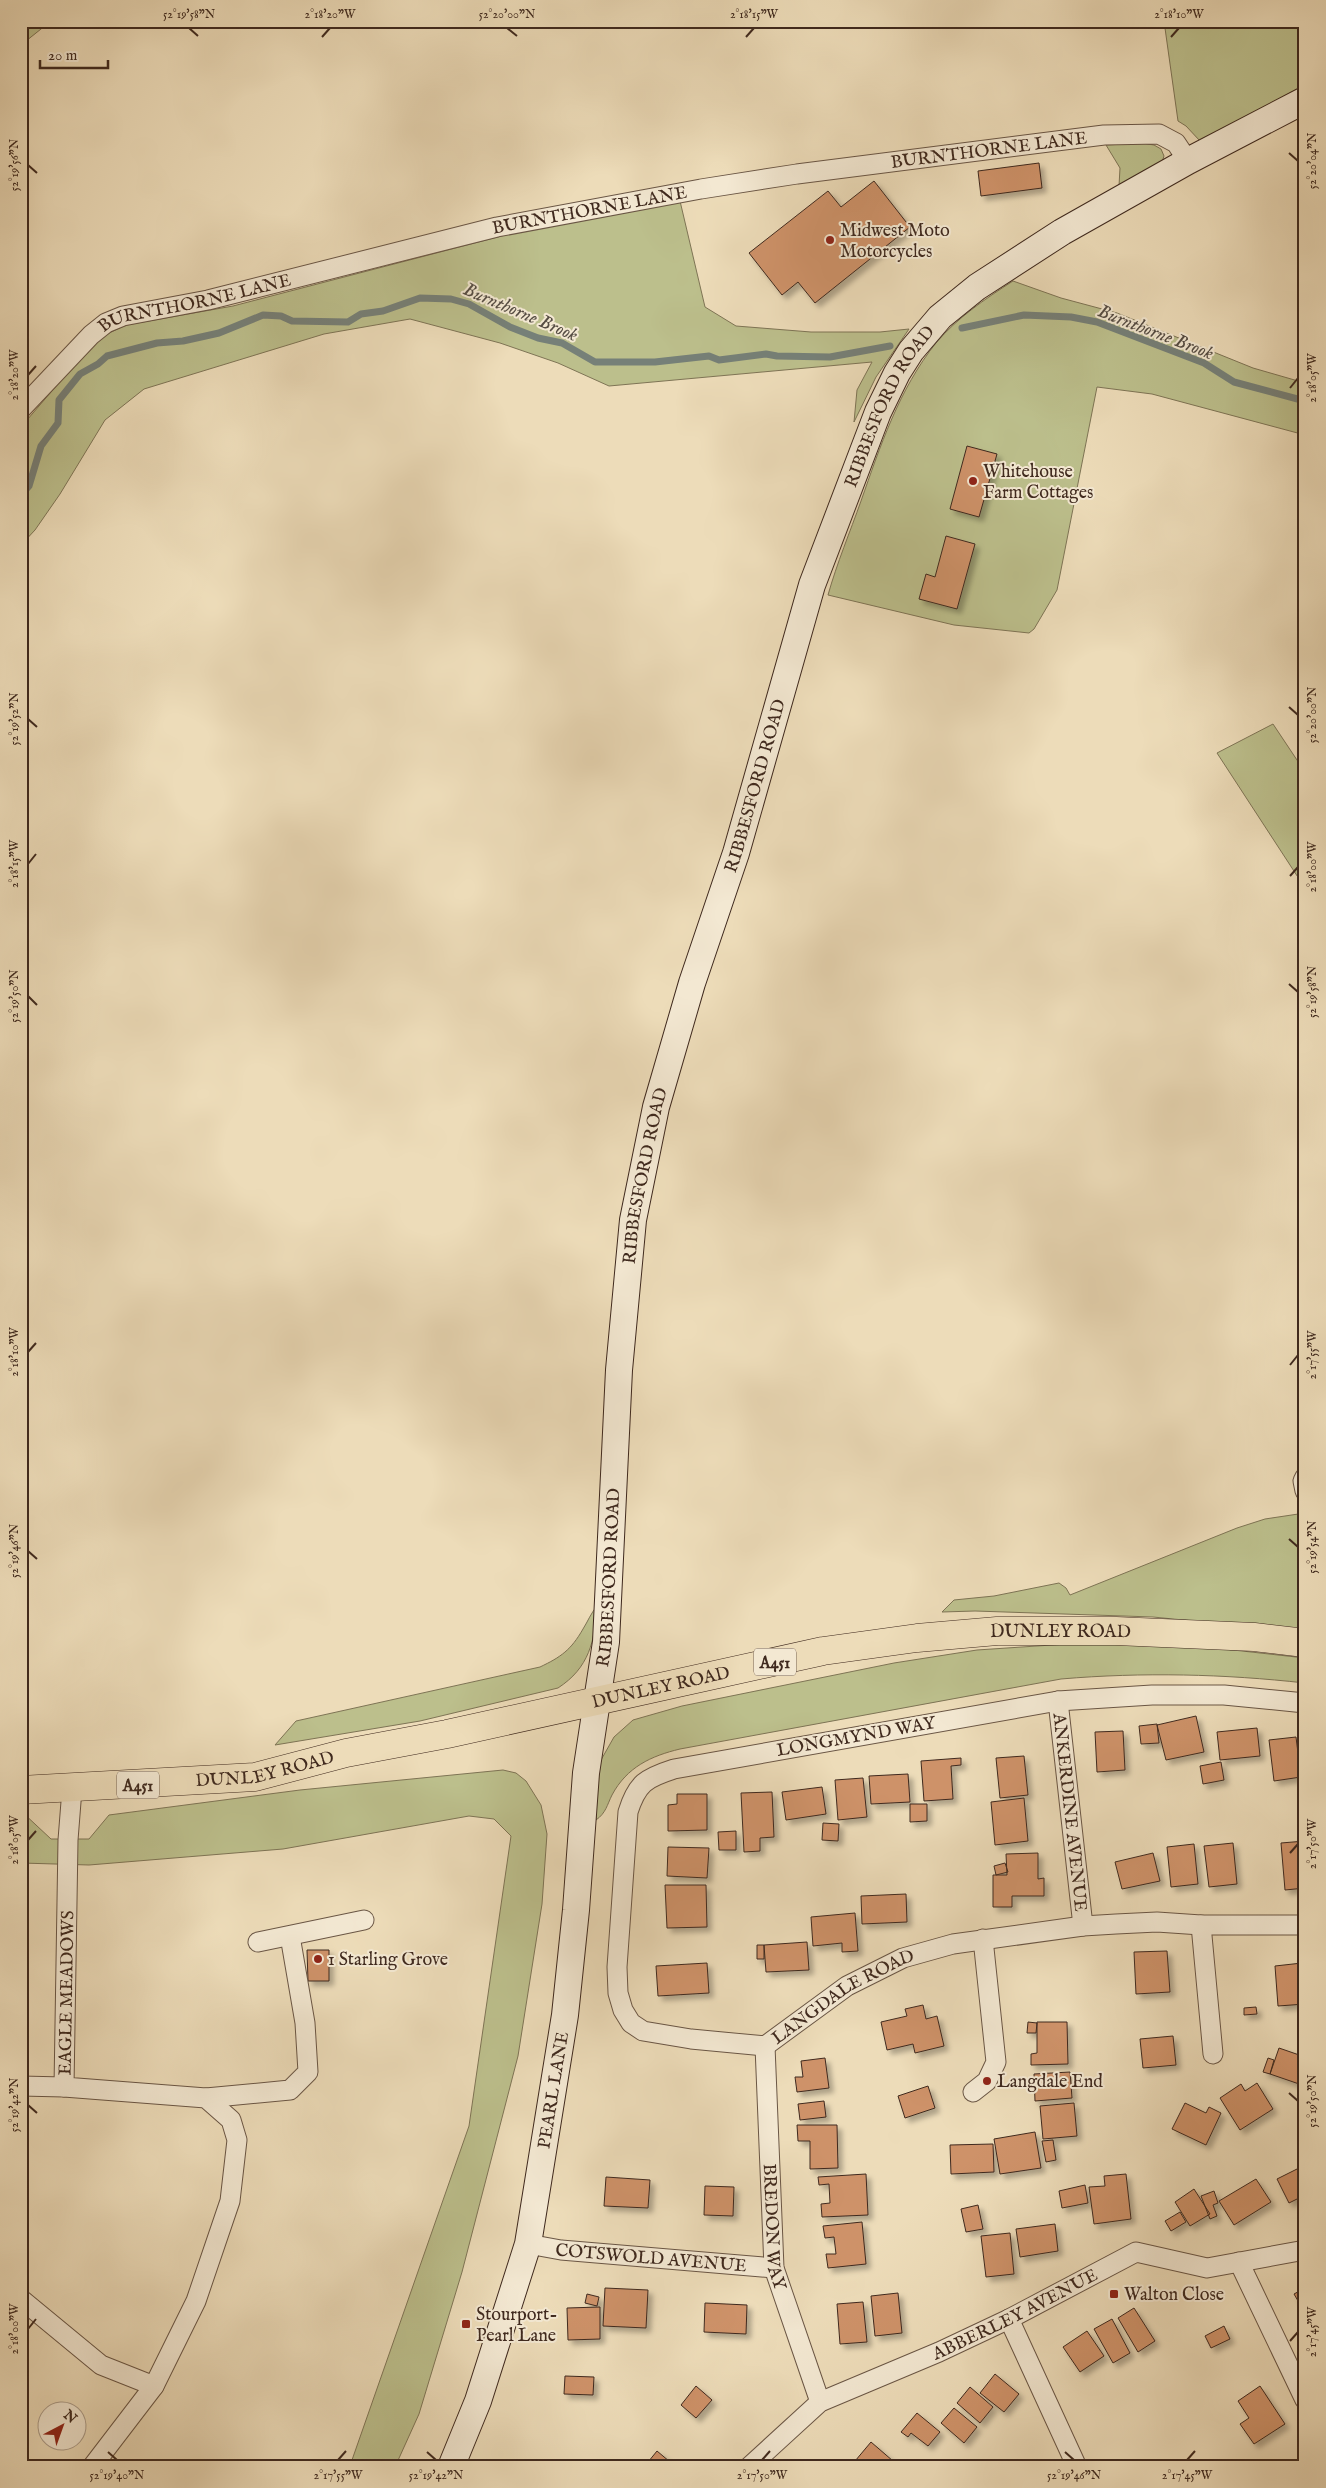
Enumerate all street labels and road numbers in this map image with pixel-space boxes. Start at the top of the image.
street label: BURNTHORNE LANE [889,127,1089,175]
street label: BURNTHORNE LANE [490,182,689,241]
street label: BURNTHORNE LANE [94,269,294,338]
street label: RIBBESFORD ROAD [840,321,941,491]
street label: RIBBESFORD ROAD [720,697,792,876]
street label: RIBBESFORD ROAD [619,1085,674,1265]
street label: RIBBESFORD ROAD [592,1488,626,1669]
street label: DUNLEY ROAD [990,1621,1131,1645]
road number: A451 [754,1648,796,1675]
street label: DUNLEY ROAD [590,1662,732,1715]
street label: ANKERDINE AVENUE [1046,1711,1091,1913]
street label: LONGMYND WAY [775,1712,938,1763]
street label: DUNLEY ROAD [195,1747,337,1793]
road number: A451 [117,1772,159,1798]
street label: EAGLE MEADOWS [55,1910,80,2076]
street label: LANGDALE ROAD [768,1945,917,2050]
street label: PEARL LANE [534,2030,575,2151]
street label: BREDON WAY [757,2163,791,2294]
street label: COTSWOLD AVENUE [554,2240,748,2279]
street label: ABBERLEY AVENUE [928,2264,1102,2367]

